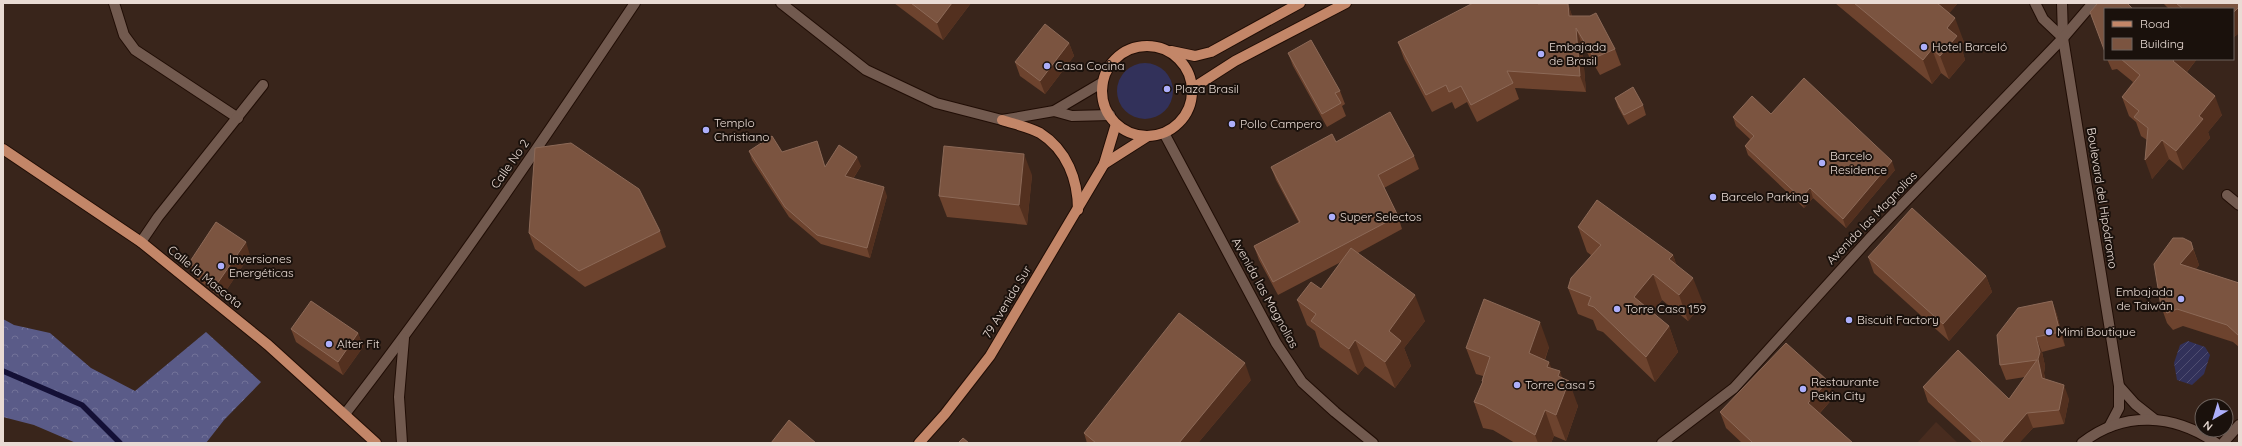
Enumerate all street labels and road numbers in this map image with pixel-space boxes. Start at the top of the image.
street label: Boulevard del Hipódromo [2084,126,2121,270]
street label: Calle No 2 [487,136,532,191]
street label: Avenida las Magnolias [1823,168,1920,267]
street label: Avenida las Magnolias [1229,235,1302,351]
street label: Calle la Mascota [165,242,246,311]
street label: 79 Avenida Sur [979,262,1034,341]

